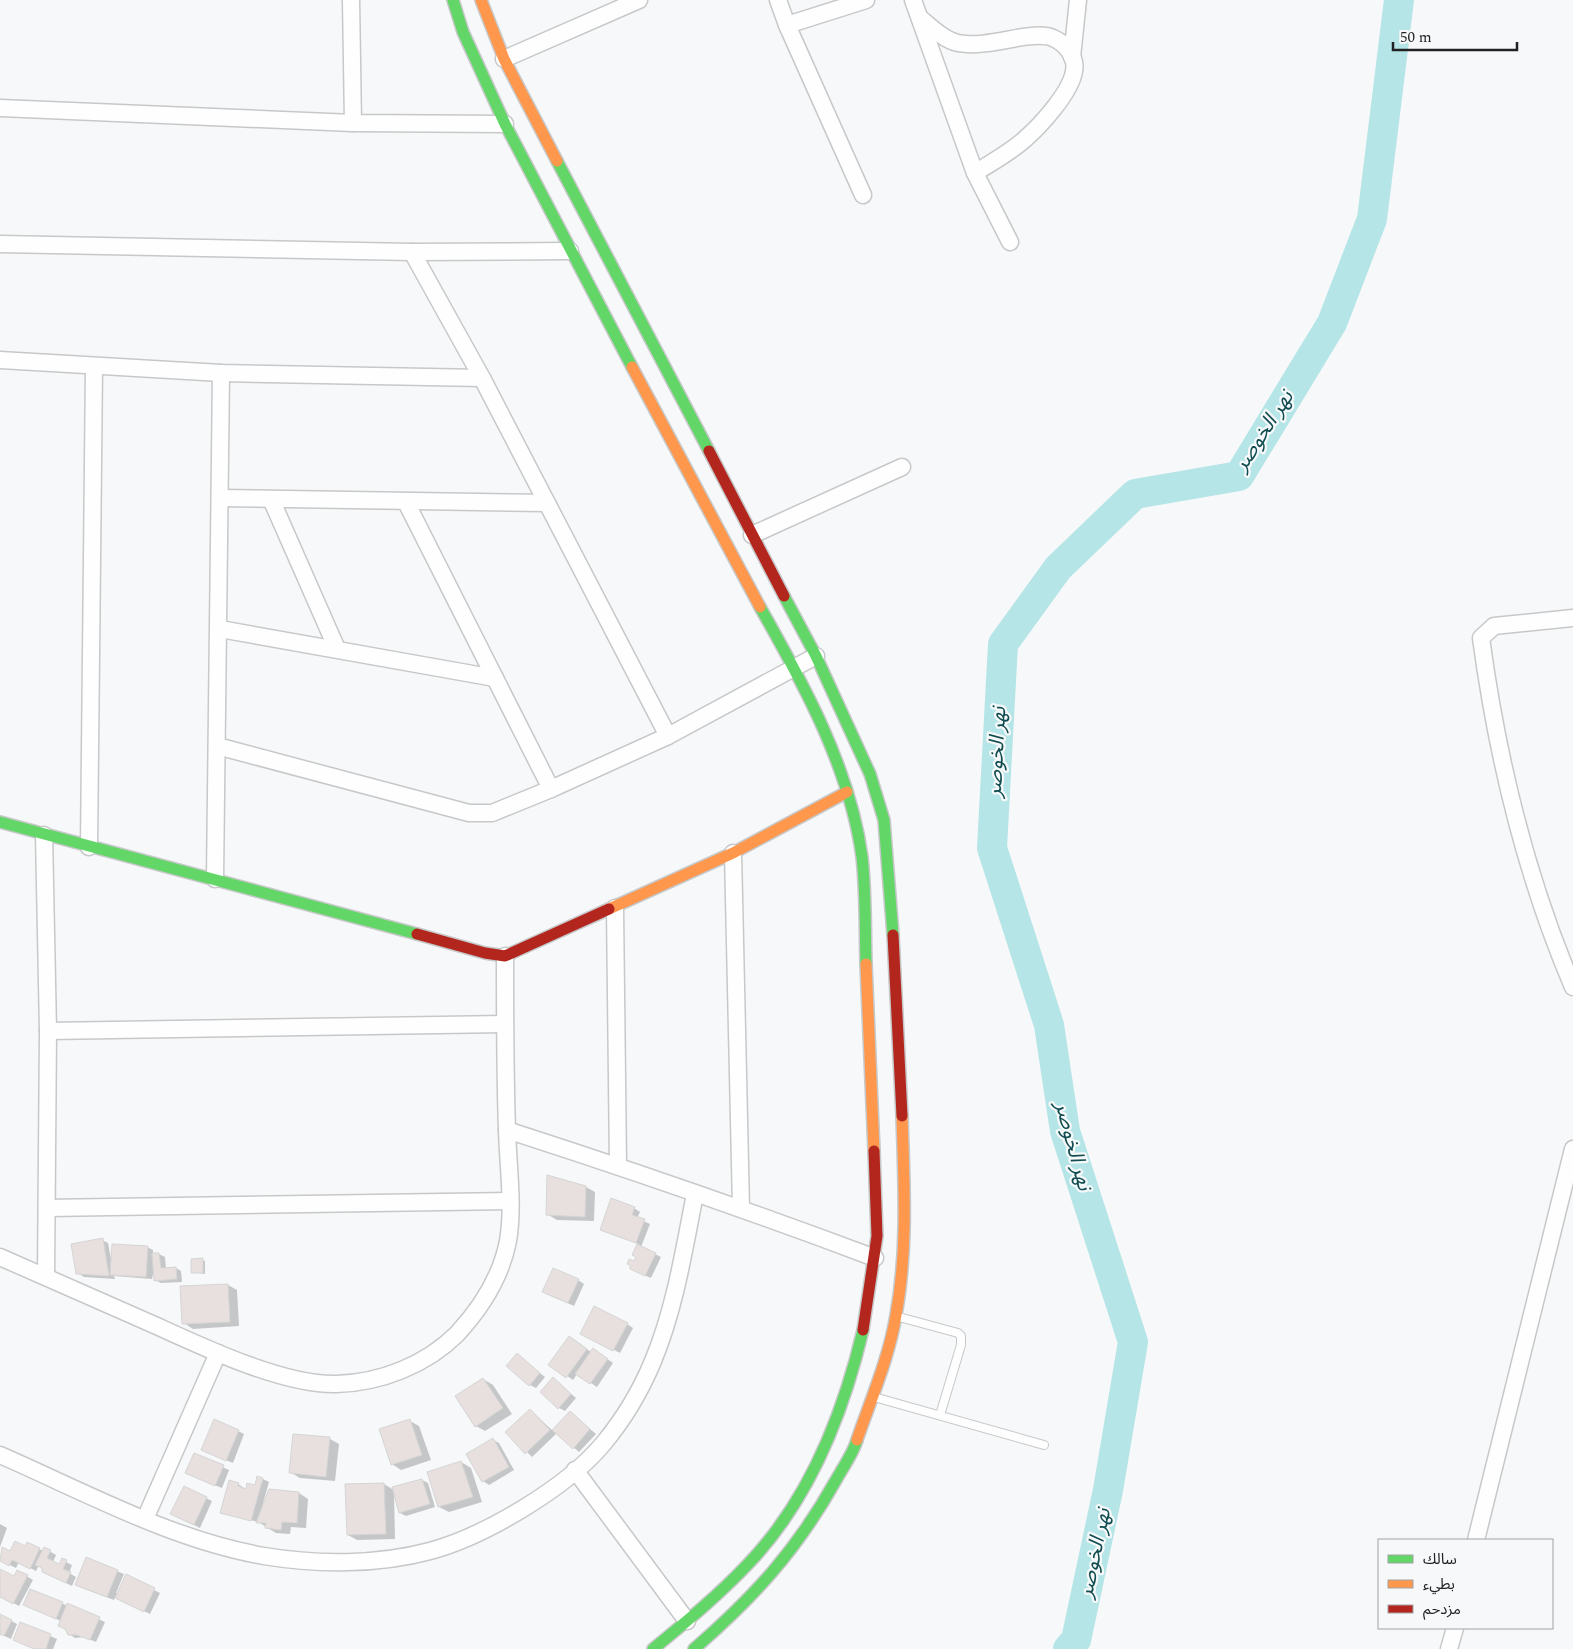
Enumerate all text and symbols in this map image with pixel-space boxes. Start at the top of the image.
scale bar [1393,20,1517,52]
text: 50 m [1400,26,1432,49]
water label: نهر الخوصر [1225,383,1303,479]
water label: نهر الخوصر [979,704,1015,800]
water label: نهر الخوصر [1045,1096,1101,1195]
water label: نهر الخوصر [1070,1504,1120,1603]
legend [1378,1539,1553,1629]
text: سالك [1423,1548,1457,1571]
text: بطيء [1423,1573,1455,1596]
text: مزدحم [1423,1598,1461,1621]

